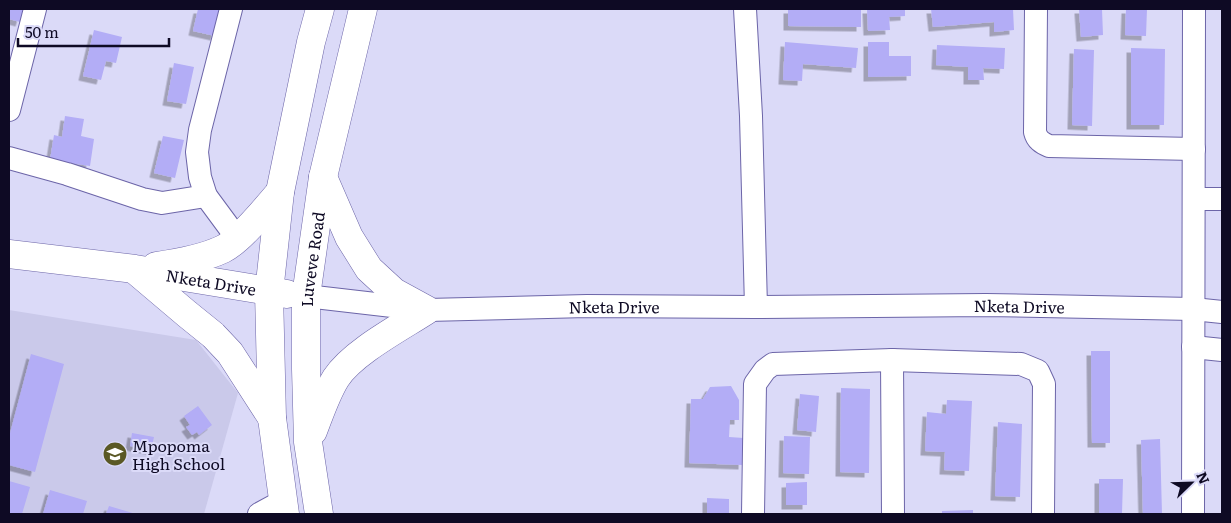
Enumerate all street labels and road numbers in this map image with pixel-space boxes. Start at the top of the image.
street label: Luveve Road [294,210,330,307]
street label: Nketa Drive [164,262,258,301]
street label: Nketa Drive [973,293,1065,319]
street label: Nketa Drive [568,294,660,318]

